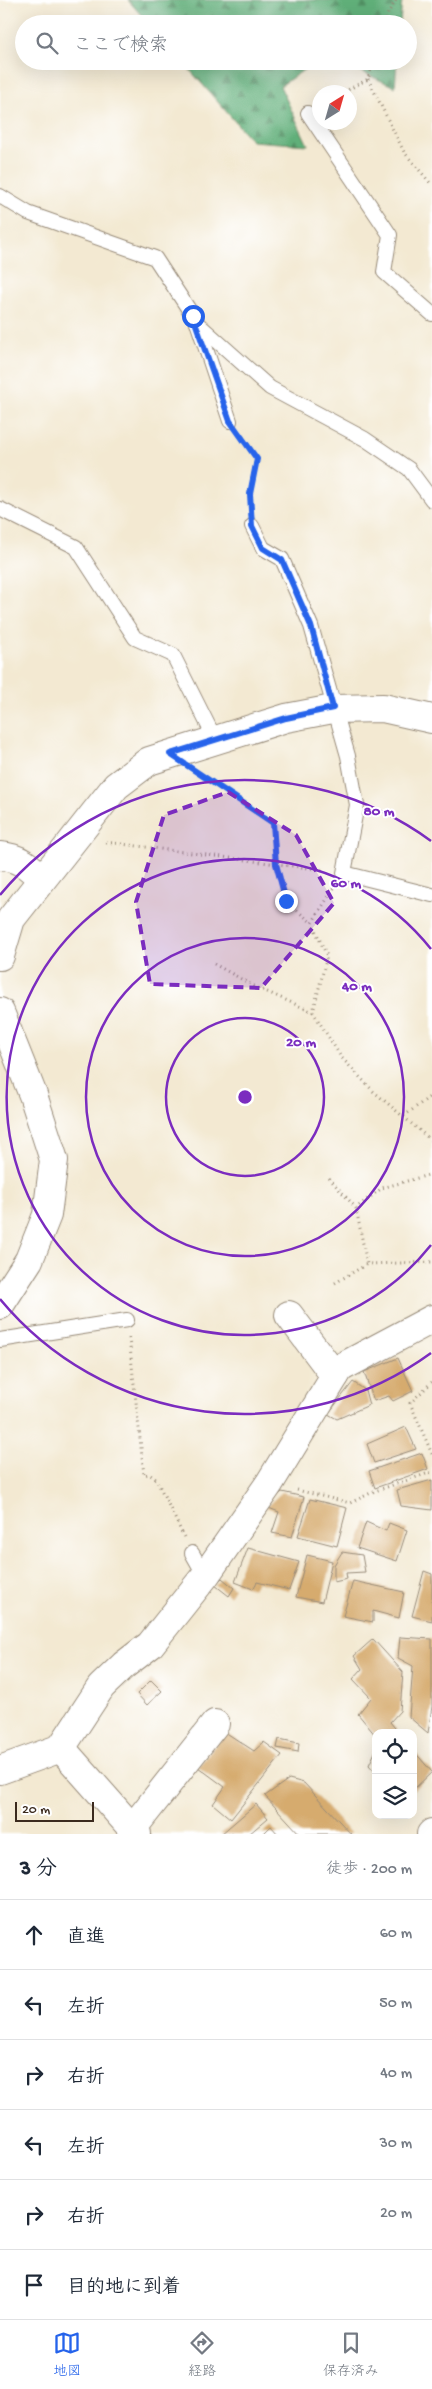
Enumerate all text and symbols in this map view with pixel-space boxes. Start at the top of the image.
search box [15,15,417,70]
icon: search [33,29,61,57]
text: ここで検索 [73,35,168,58]
north arrow [312,85,357,130]
route start [182,305,205,328]
text: 80 m [364,803,395,821]
text: 60 m [331,875,362,893]
route end [275,890,298,913]
text: 40 m [341,978,372,996]
text: 20 m [286,1034,316,1052]
centre of rings [236,1088,254,1106]
map controls [372,1729,417,1819]
button: locate [372,1729,417,1774]
button: layers [372,1774,417,1819]
scale bar [15,1799,94,1822]
text: 20 m [22,1802,50,1819]
text: 3 分 [20,1858,57,1883]
text: 徒歩 · 200 m [326,1861,412,1880]
icon: ahead [20,1921,48,1949]
text: 60 m [380,1925,412,1944]
text: 直進 [67,1927,105,1950]
icon: left [20,1991,48,2019]
text: 50 m [379,1995,412,2014]
text: 左折 [67,1997,105,2020]
icon: right [20,2061,48,2089]
text: 40 m [380,2065,412,2084]
text: 右折 [67,2067,105,2090]
icon: left [20,2131,48,2159]
text: 30 m [379,2135,412,2154]
text: 左折 [67,2137,105,2160]
icon: right [20,2201,48,2229]
text: 20 m [380,2205,412,2224]
text: 右折 [67,2207,105,2230]
icon: arrive [20,2271,48,2299]
text: 目的地に到着 [67,2277,181,2300]
tab: 地図 [53,2329,81,2381]
tab: 経路 [188,2329,216,2381]
tab: 保存済み [323,2329,379,2381]

